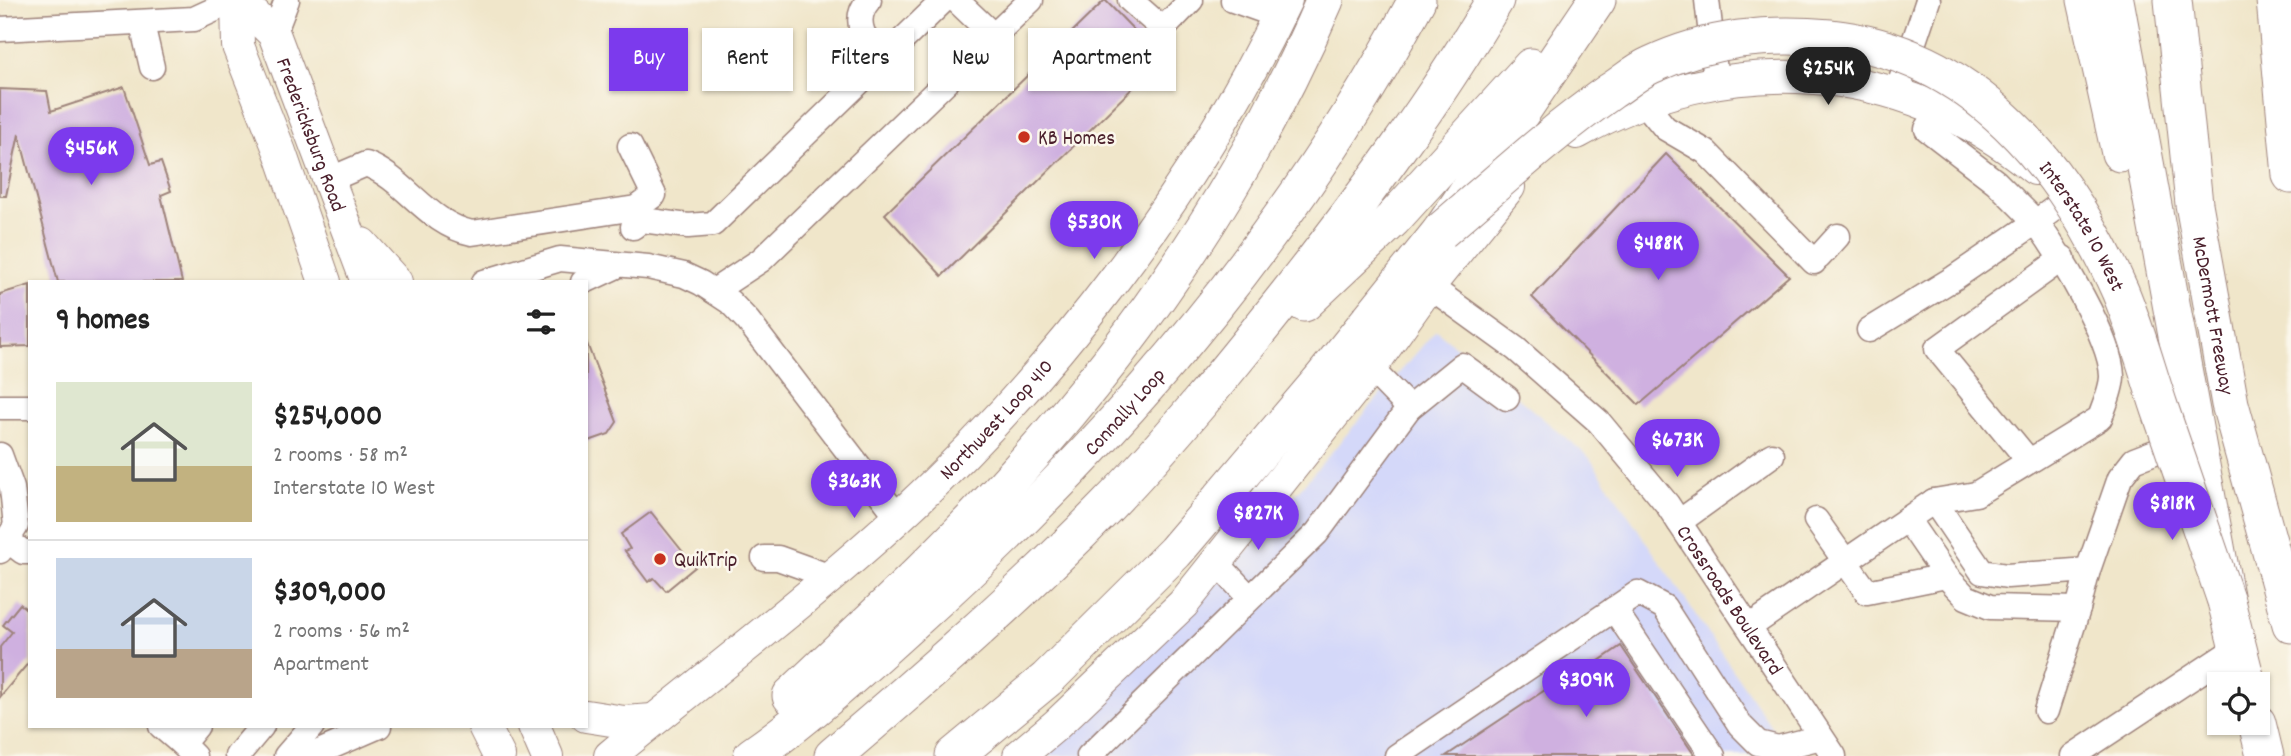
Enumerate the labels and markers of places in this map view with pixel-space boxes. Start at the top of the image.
pin: $254K [1779,48,1877,107]
place label: KB Homes [1038,125,1115,155]
pin: $456K [42,128,140,187]
marker: KB Homes [1016,129,1032,145]
pin: $530K [1045,202,1143,261]
pin: $488K [1609,222,1707,282]
pin: $673K [1628,420,1726,479]
pin: $363K [805,461,903,520]
pin: $818K [2123,482,2221,542]
pin: $827K [1209,492,1307,552]
place label: QuikTrip [674,547,737,577]
marker: QuikTrip [652,551,668,567]
pin: $309K [1537,660,1635,719]

